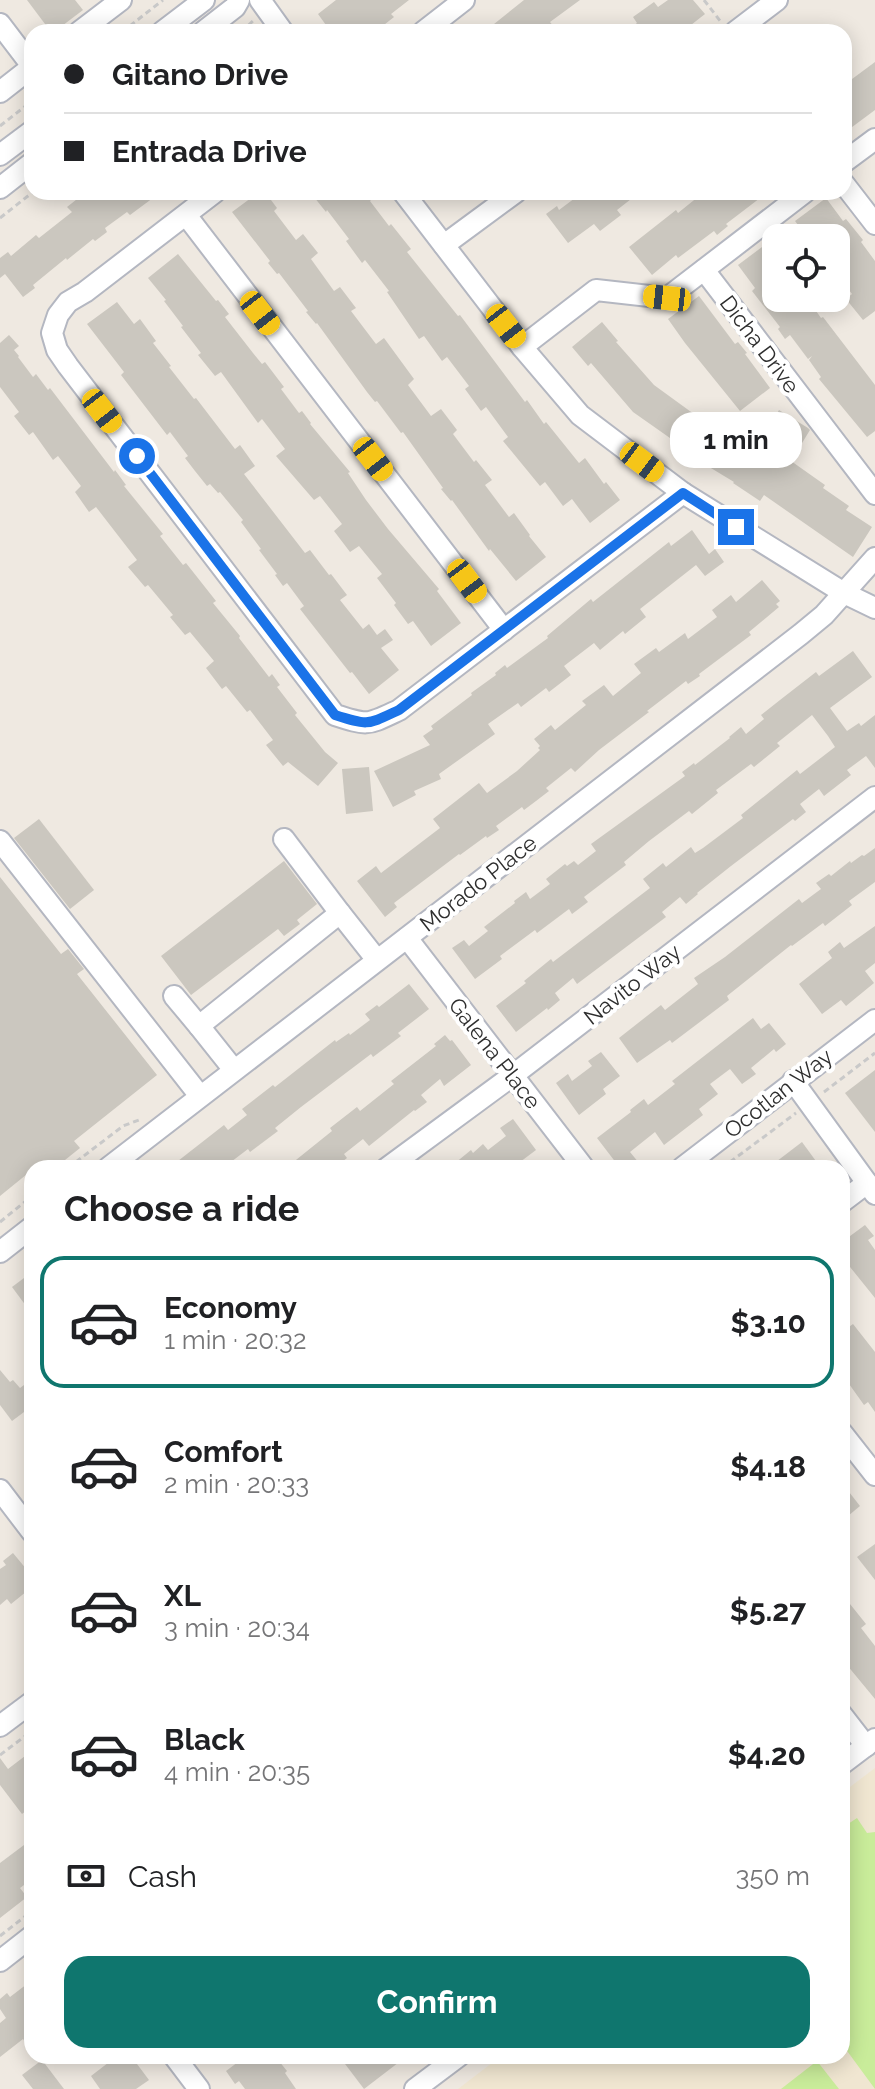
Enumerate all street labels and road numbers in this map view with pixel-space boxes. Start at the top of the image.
street label: Dicha Drive [715,290,805,398]
street label: Morado Place [415,829,542,937]
street label: Navito Way [578,938,686,1030]
street label: Galena Place [444,992,546,1114]
street label: Ocotlan Way [719,1043,837,1143]

